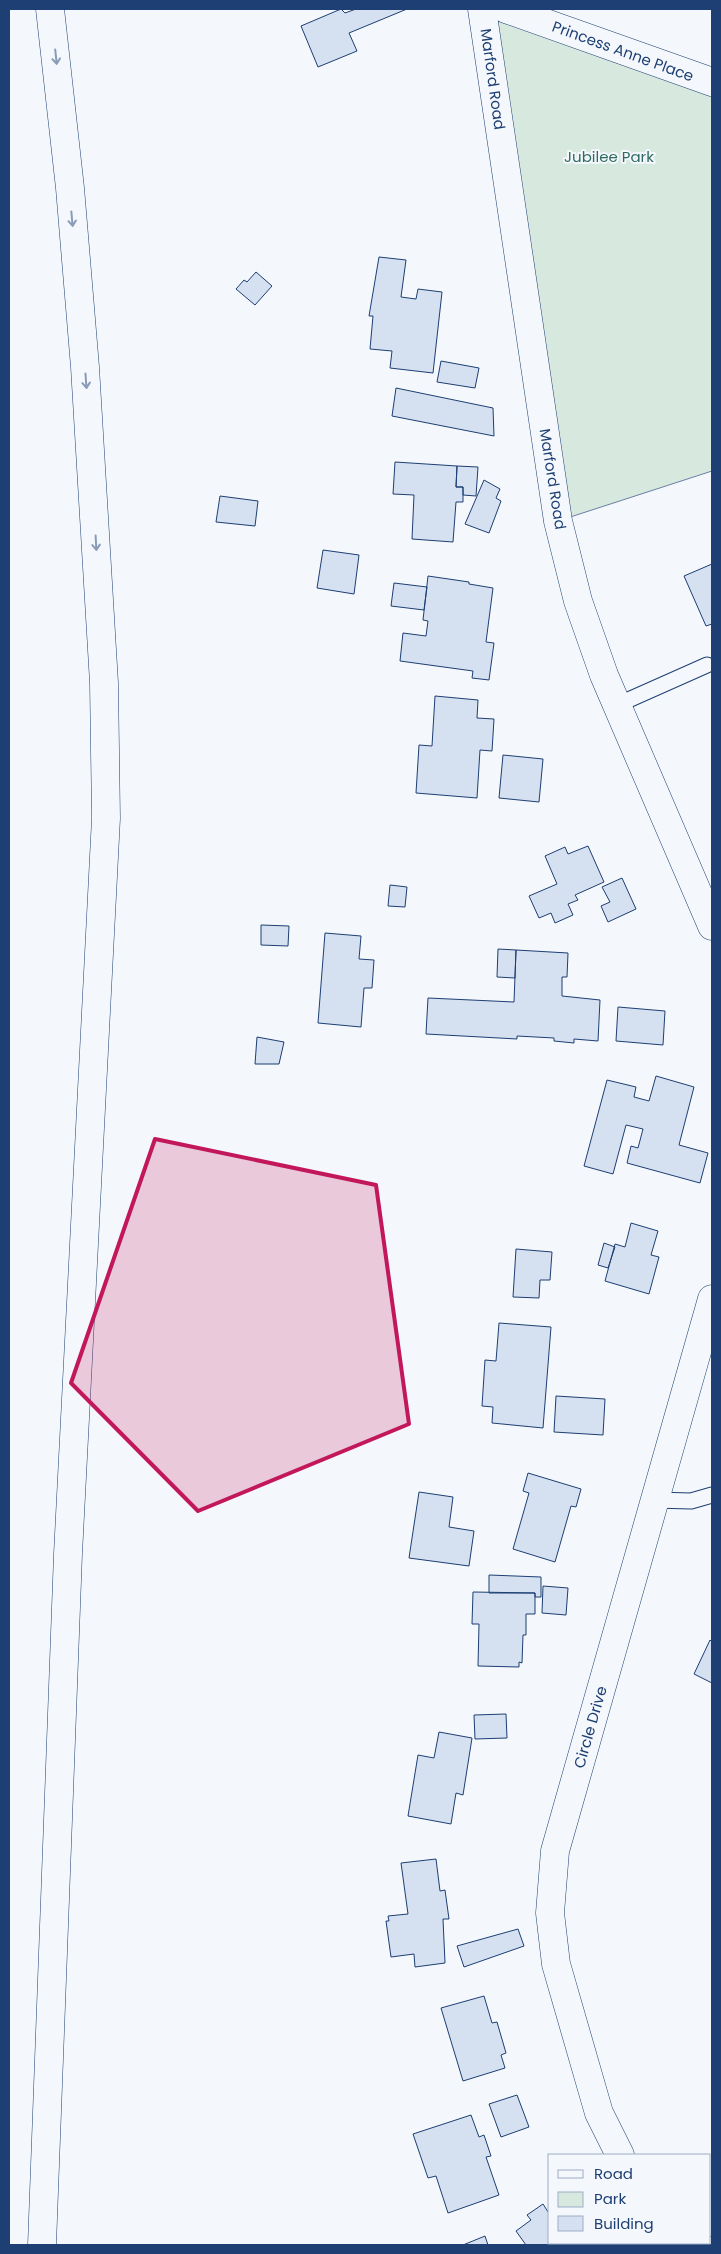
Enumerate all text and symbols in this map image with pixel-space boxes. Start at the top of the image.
street label: Princess Anne Place [549,16,697,86]
street label: Marford Road [476,27,510,131]
one-way arrow [51,49,60,65]
park label: Jubilee Park [564,146,654,167]
one-way arrow [68,211,77,227]
one-way arrow [81,372,91,388]
street label: Marford Road [535,427,571,531]
one-way arrow [92,535,101,551]
street label: Circle Drive [568,1683,612,1771]
legend [548,2154,711,2244]
text: Road [594,2163,633,2184]
text: Park [594,2188,626,2209]
text: Building [594,2213,654,2234]

